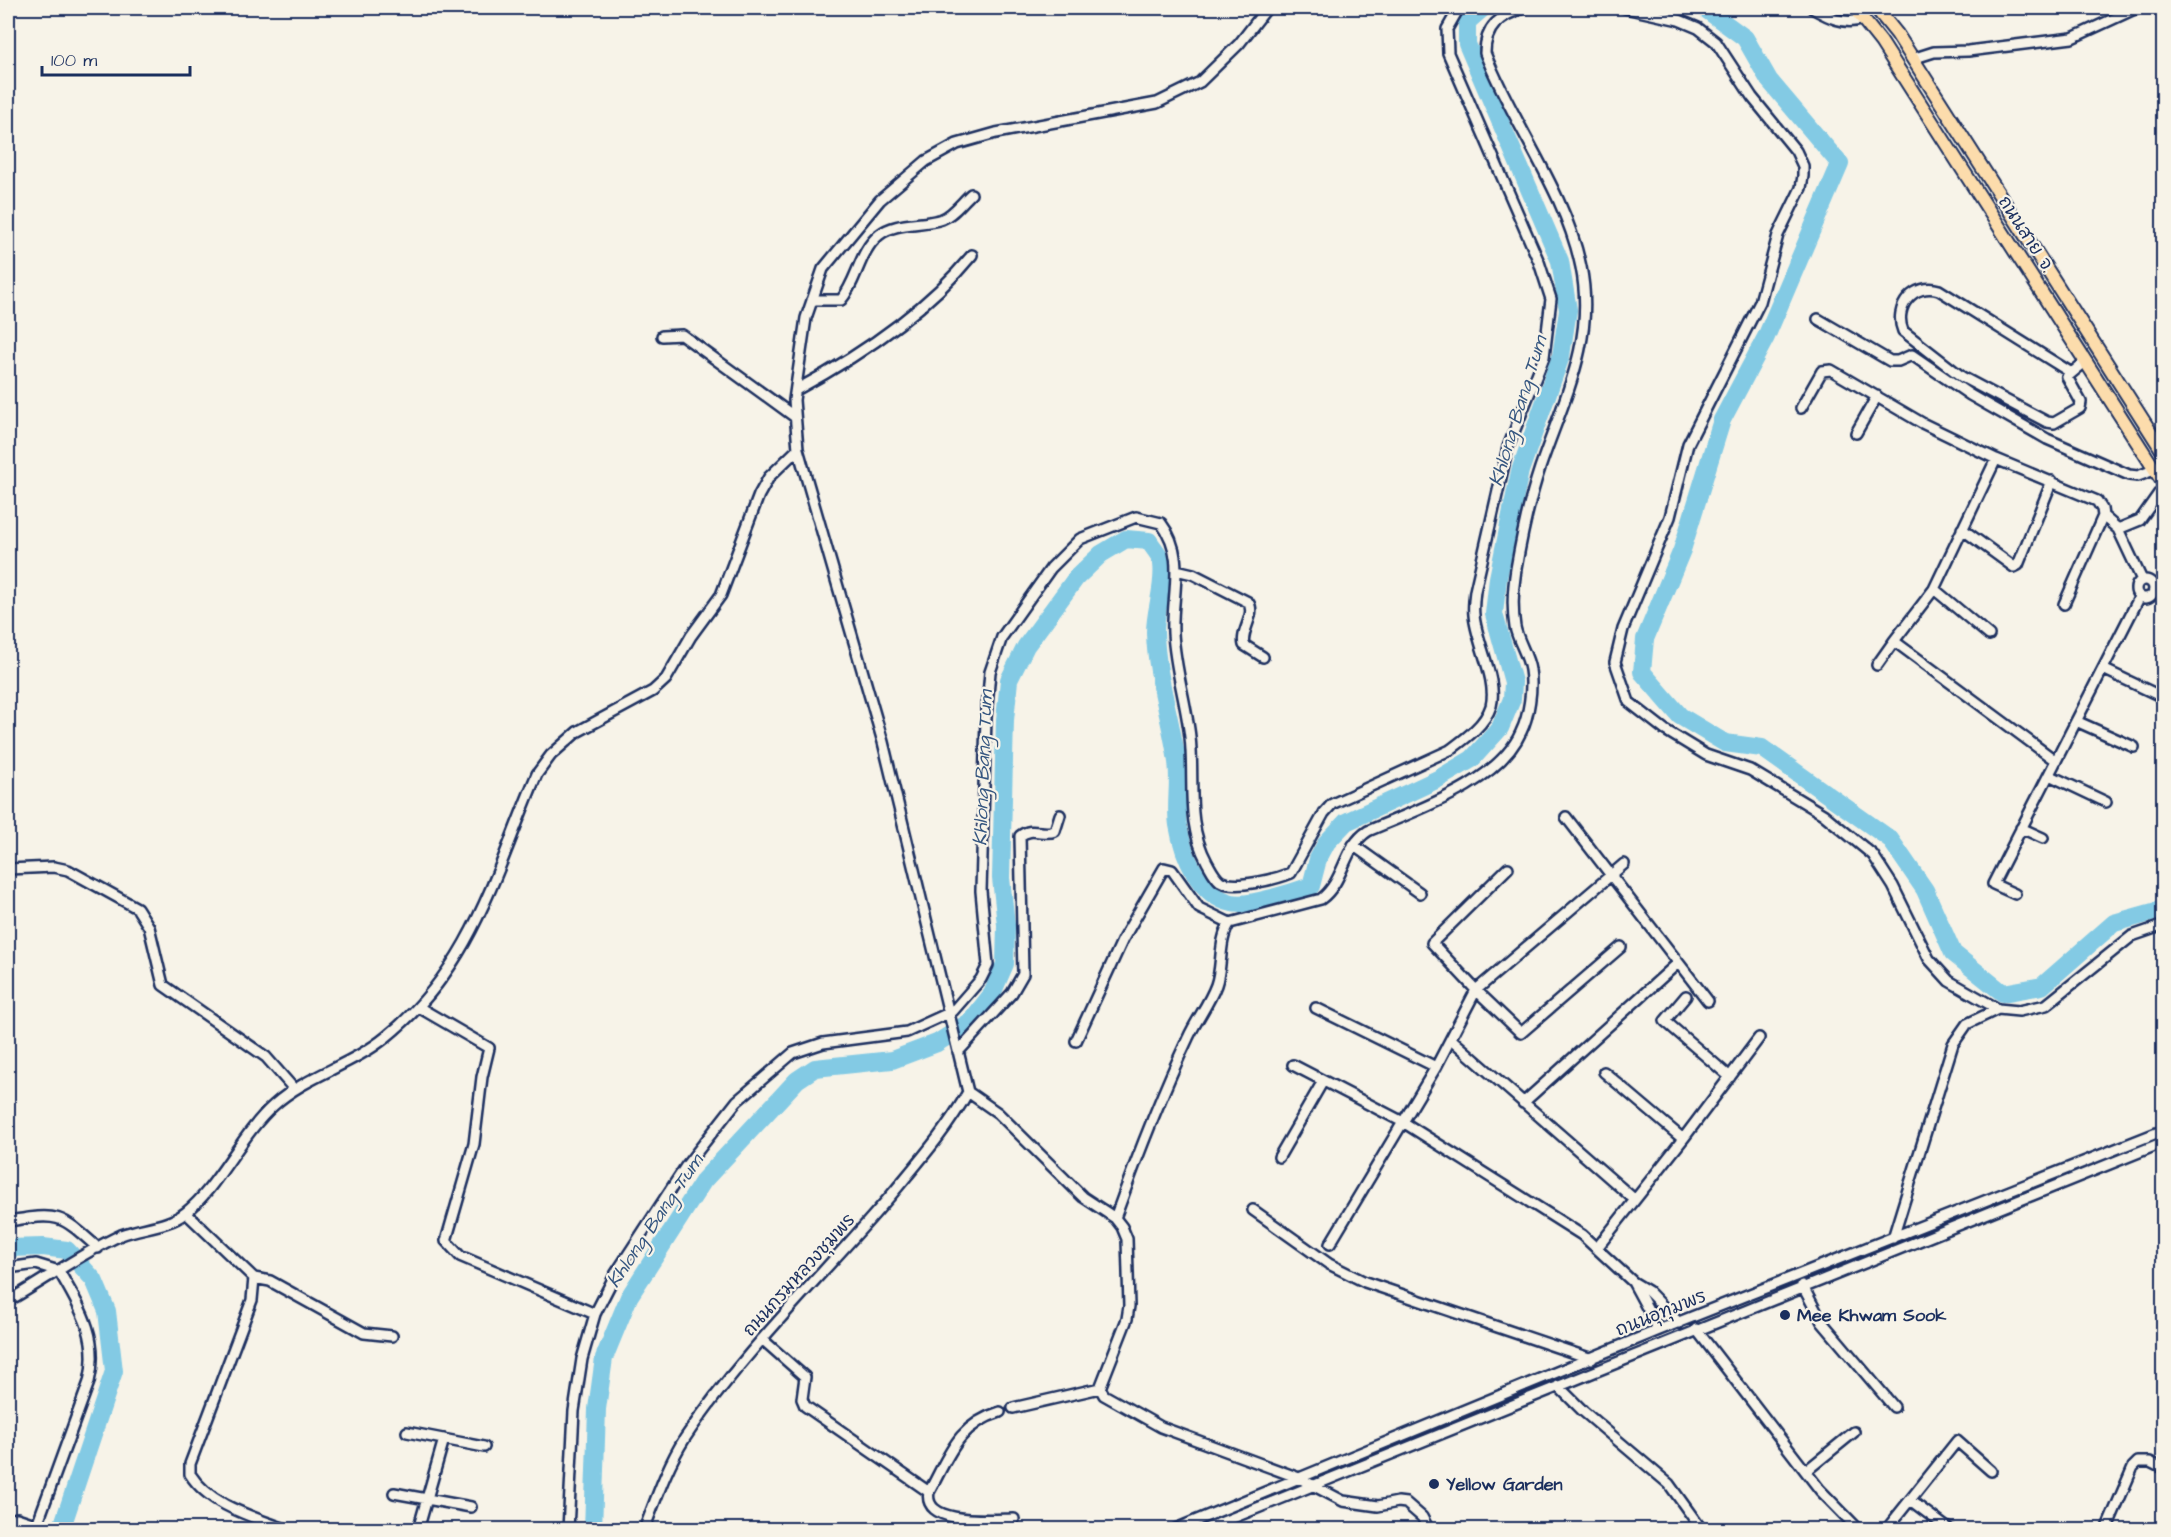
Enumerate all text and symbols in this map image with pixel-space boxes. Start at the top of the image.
scale bar [42,39,190,77]
text: 100 m [51,48,97,73]
street label: ถนนสาย จ. [1992,191,2060,277]
water label: Khlong Bang Tum [1482,330,1556,490]
water label: Khlong Bang Tum [966,687,1001,846]
water label: Khlong Bang Tum [600,1147,712,1294]
street label: ถนนกรมหลวงชุมพร [737,1208,862,1342]
street label: ถนนอุทุมพร [1612,1283,1711,1343]
place label: Mee Khwam Sook [1797,1303,1947,1328]
marker: Mee Khwam Sook [1778,1308,1792,1322]
place label: Yellow Garden [1446,1472,1562,1497]
marker: Yellow Garden [1427,1477,1441,1491]

